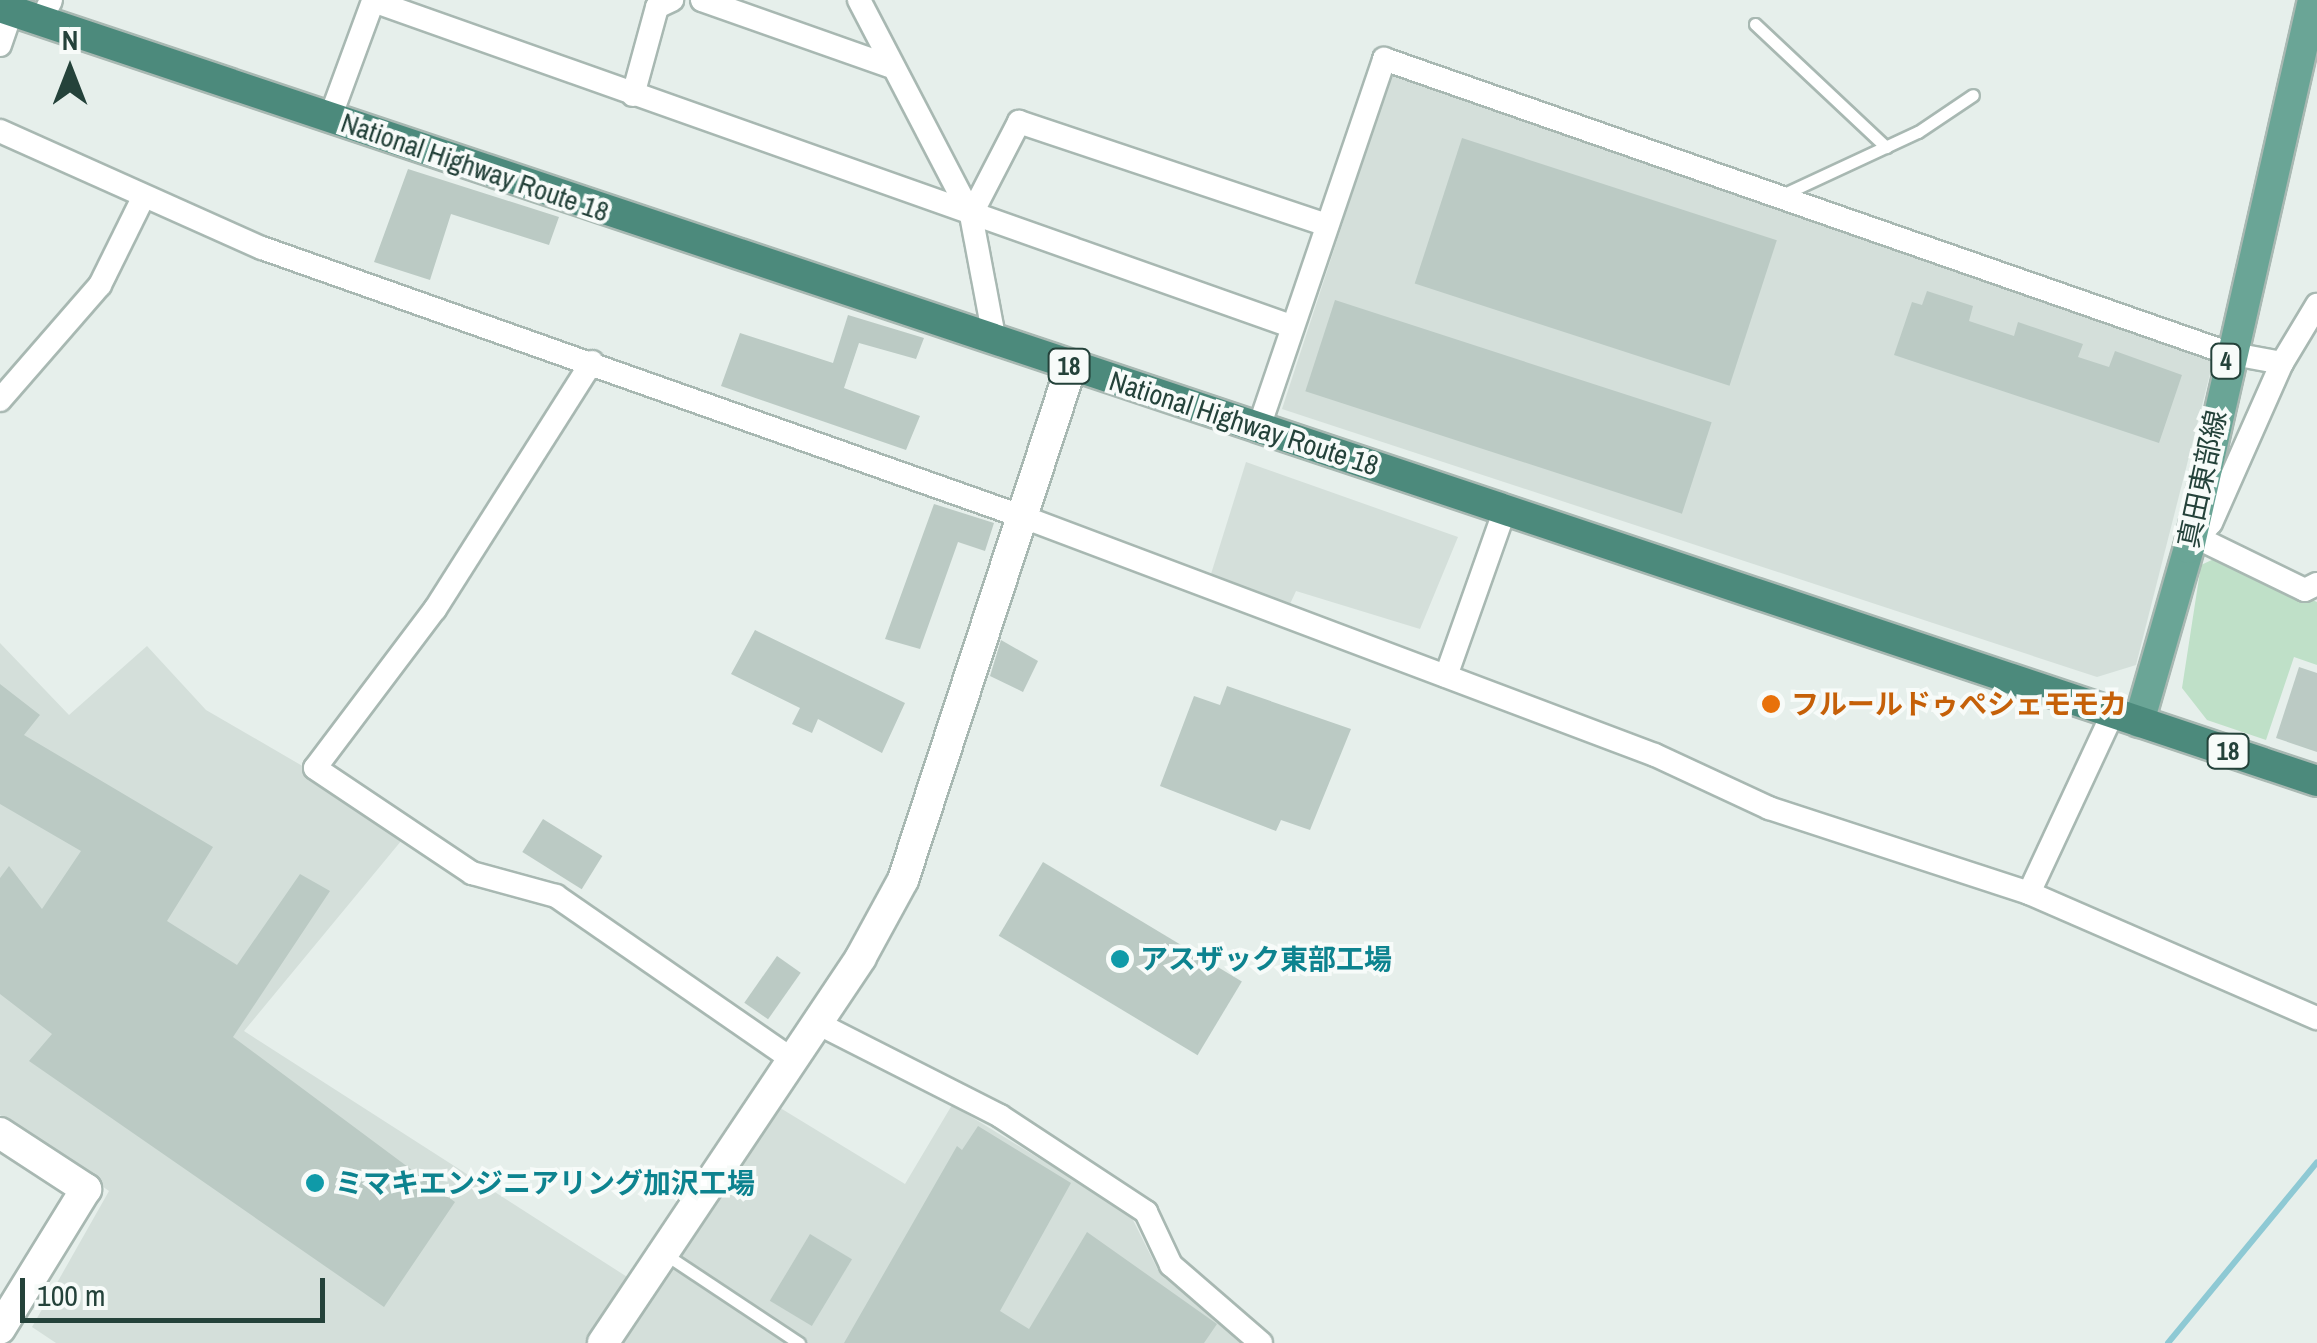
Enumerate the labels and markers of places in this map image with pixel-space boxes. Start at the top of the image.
place label: フルールドゥぺシェモモカ [1791,687,2127,721]
marker: フルールドゥぺシェモモカ [1760,693,1782,715]
place label: アスザック東部工場 [1140,942,1392,976]
marker: アスザック東部工場 [1109,948,1131,970]
place label: ミマキエンジニアリング加沢工場 [335,1166,755,1200]
marker: ミマキエンジニアリング加沢工場 [304,1172,326,1194]

